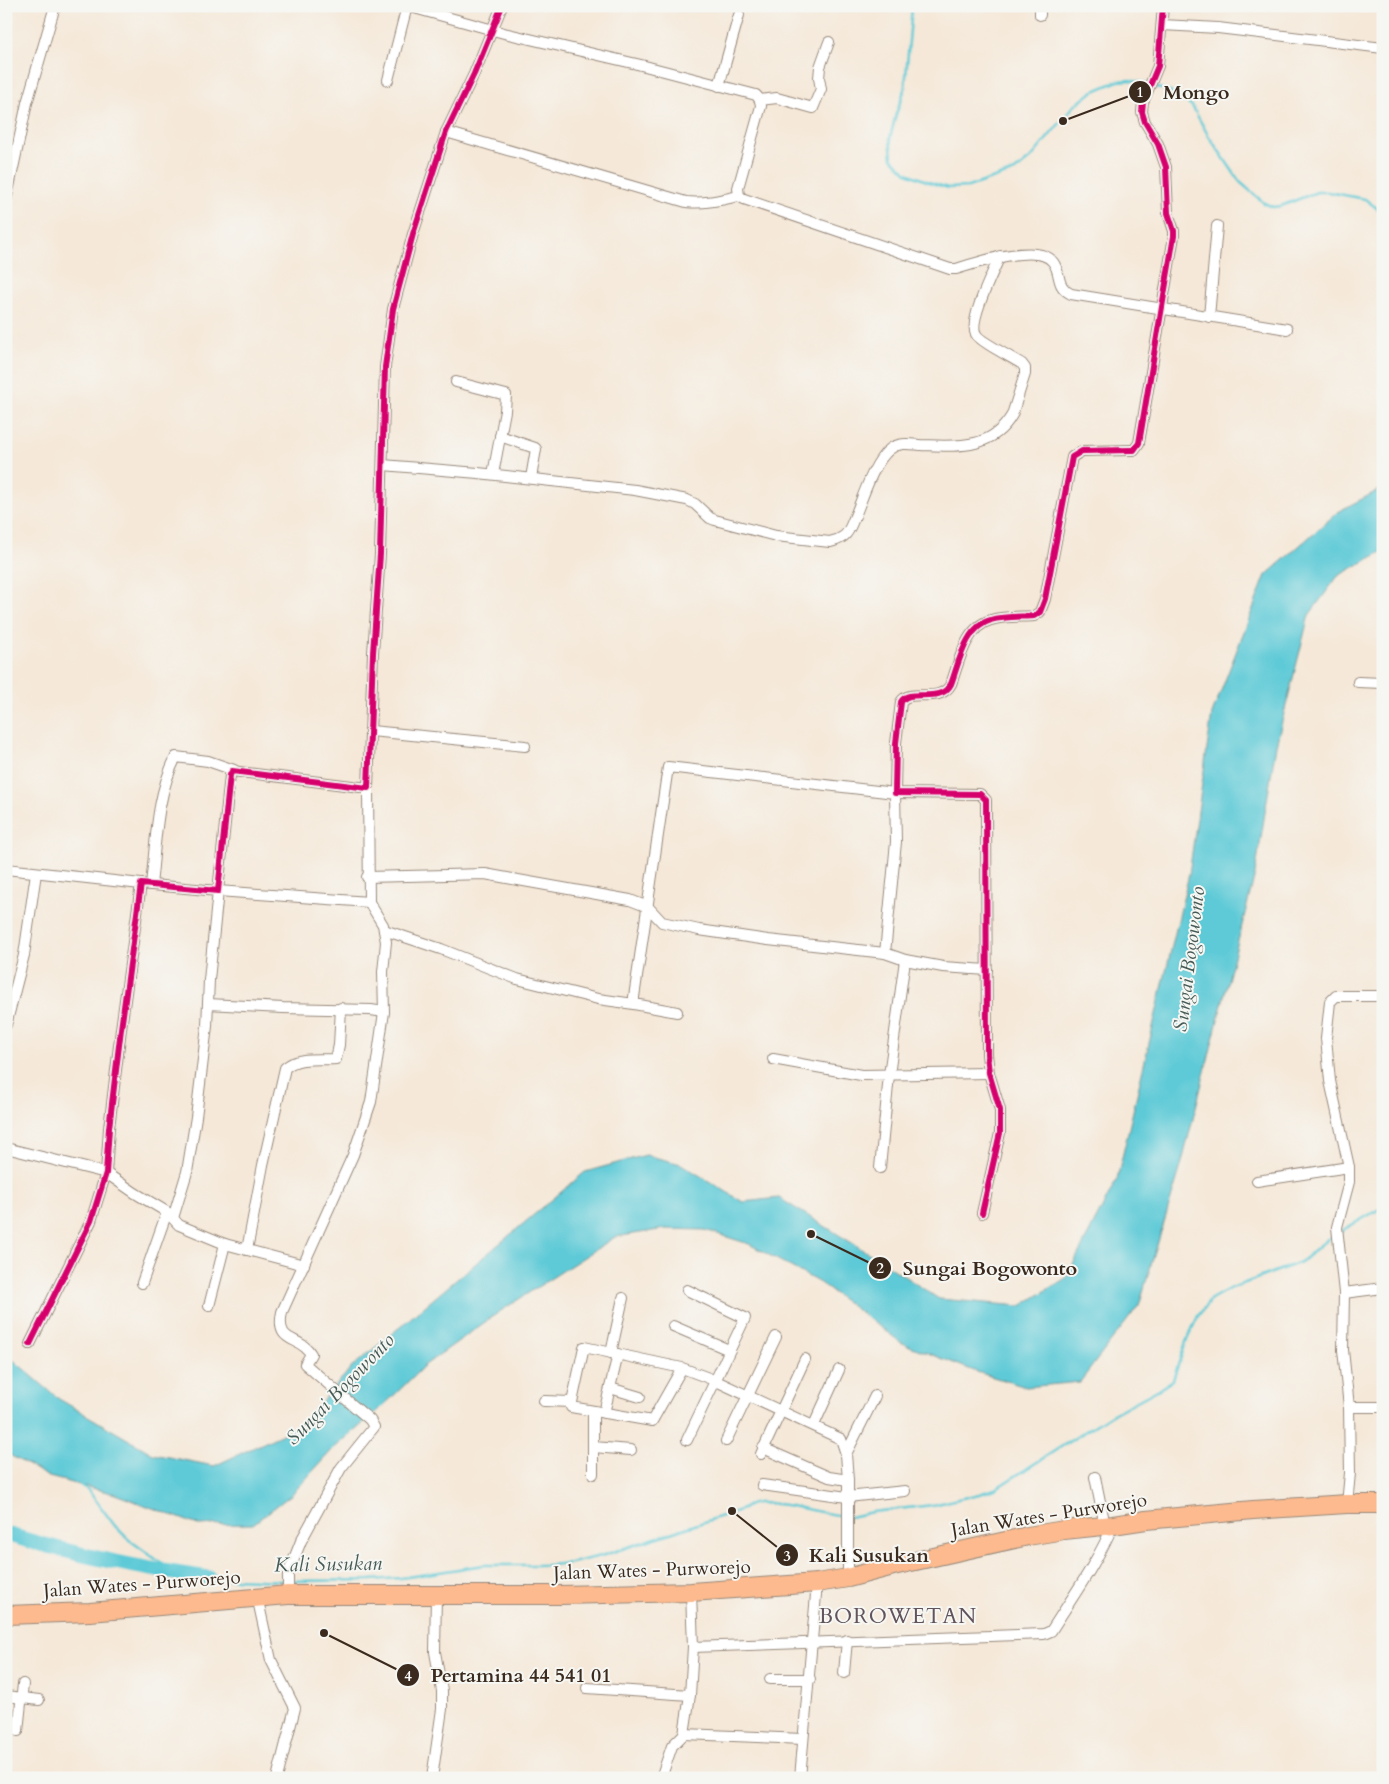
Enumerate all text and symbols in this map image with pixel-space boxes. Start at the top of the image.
callout: Mongo [1127,74,1239,109]
text: Mongo [1163,79,1229,106]
text: 1 [1136,82,1144,102]
water label: Sungai Bogowonto [1167,885,1211,1033]
callout: Sungai Bogowonto [868,1251,1087,1286]
text: Sungai Bogowonto [903,1255,1077,1282]
text: 2 [876,1258,884,1278]
water label: Sungai Bogowonto [280,1327,400,1451]
street label: Jalan Wates - Purworejo [946,1487,1149,1544]
callout: Kali Susukan [774,1538,940,1573]
text: Kali Susukan [809,1542,929,1569]
text: 3 [783,1546,791,1566]
water label: Kali Susukan [274,1550,382,1578]
street label: Jalan Wates - Purworejo [550,1554,751,1587]
street label: Jalan Wates - Purworejo [39,1564,242,1604]
district label: BOROWETAN [819,1602,977,1631]
callout: Pertamina 44 541 01 [396,1658,621,1693]
text: Pertamina 44 541 01 [431,1662,611,1689]
text: 4 [404,1666,412,1686]

